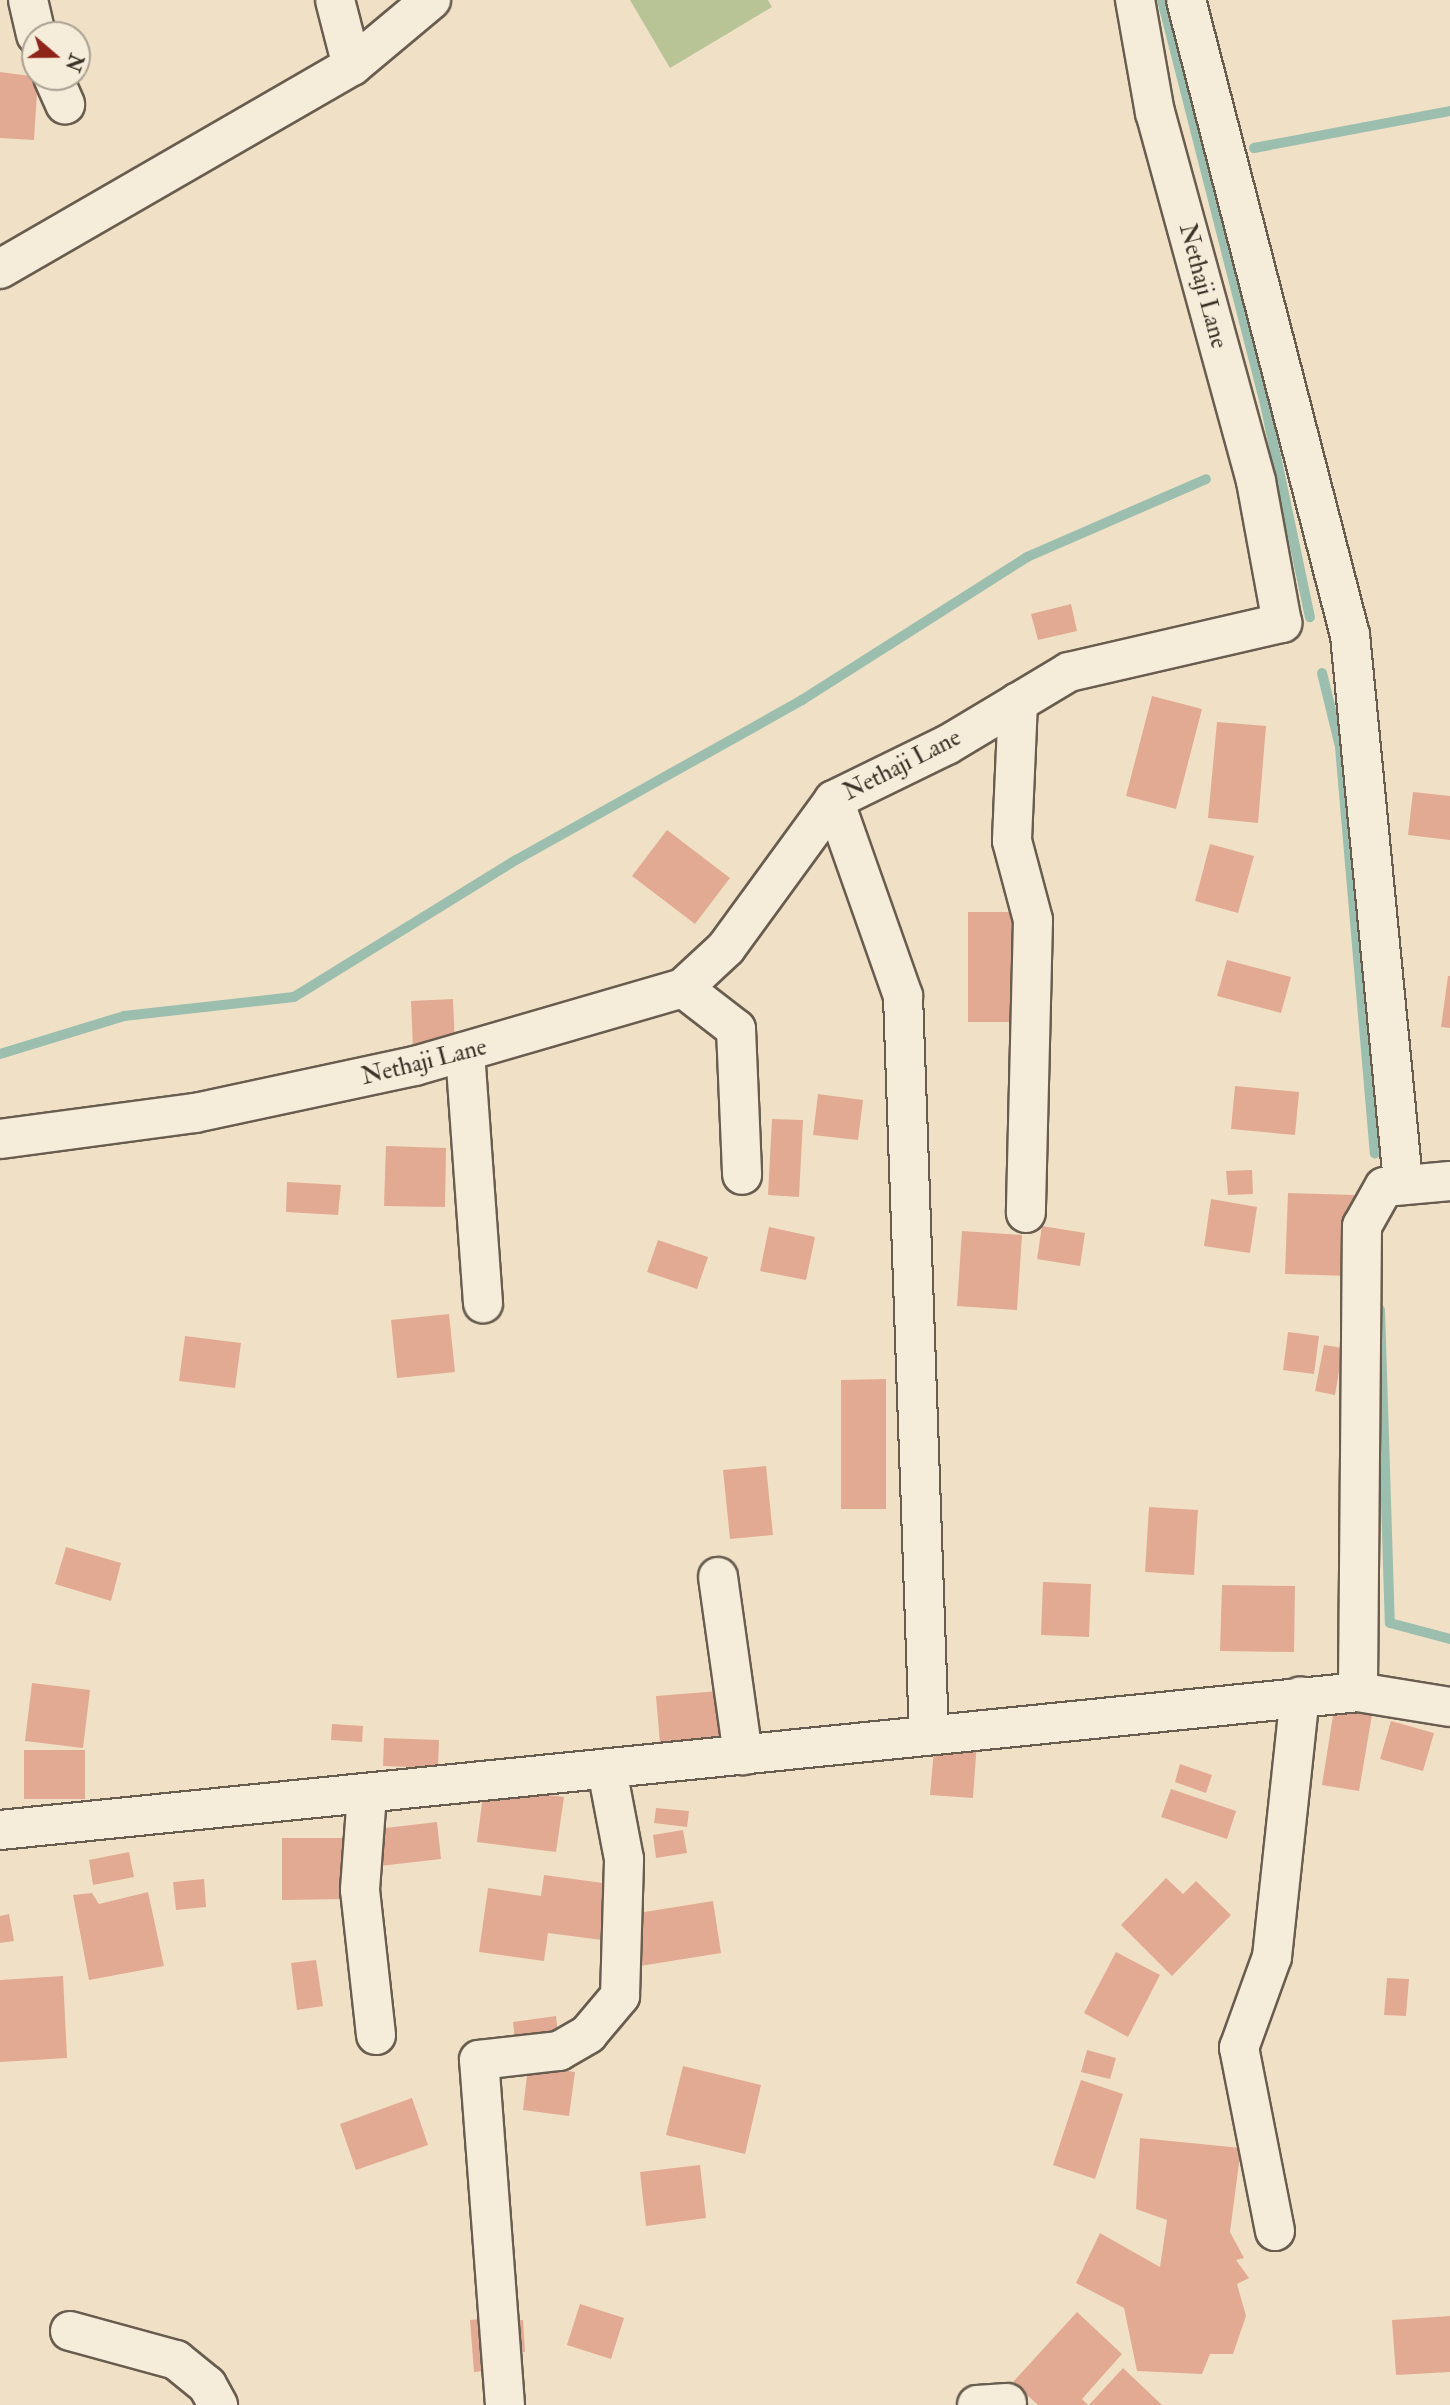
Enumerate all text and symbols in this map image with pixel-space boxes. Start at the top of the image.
north arrow [21,21,91,91]
text: N [60,50,88,75]
street label: Nethaji Lane [1173,220,1233,352]
street label: Nethaji Lane [838,723,966,807]
street label: Nethaji Lane [358,1033,490,1091]

